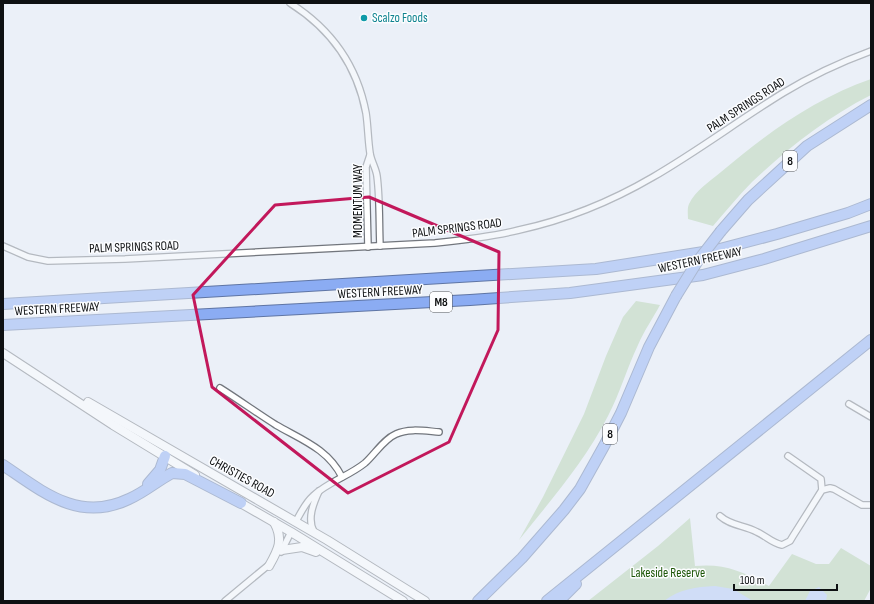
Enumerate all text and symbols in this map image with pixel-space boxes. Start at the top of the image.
place label: Scalzo Foods [372,10,428,26]
marker: Scalzo Foods [359,13,369,23]
street label: PALM SPRINGS ROAD [704,74,788,136]
road number: 8 [783,151,797,171]
street label: MOMENTUM WAY [350,163,366,238]
street label: PALM SPRINGS ROAD [411,215,503,241]
street label: PALM SPRINGS ROAD [89,237,179,257]
street label: WESTERN FREEWAY [657,243,744,277]
street label: WESTERN FREEWAY [337,282,423,302]
road number: M8 [430,292,452,312]
street label: WESTERN FREEWAY [14,299,100,319]
road number: 8 [603,424,617,444]
street label: CHRISTIES ROAD [207,453,277,501]
park label: Lakeside Reserve [631,565,705,581]
scale bar [734,566,837,592]
text: 100 m [740,573,765,588]

